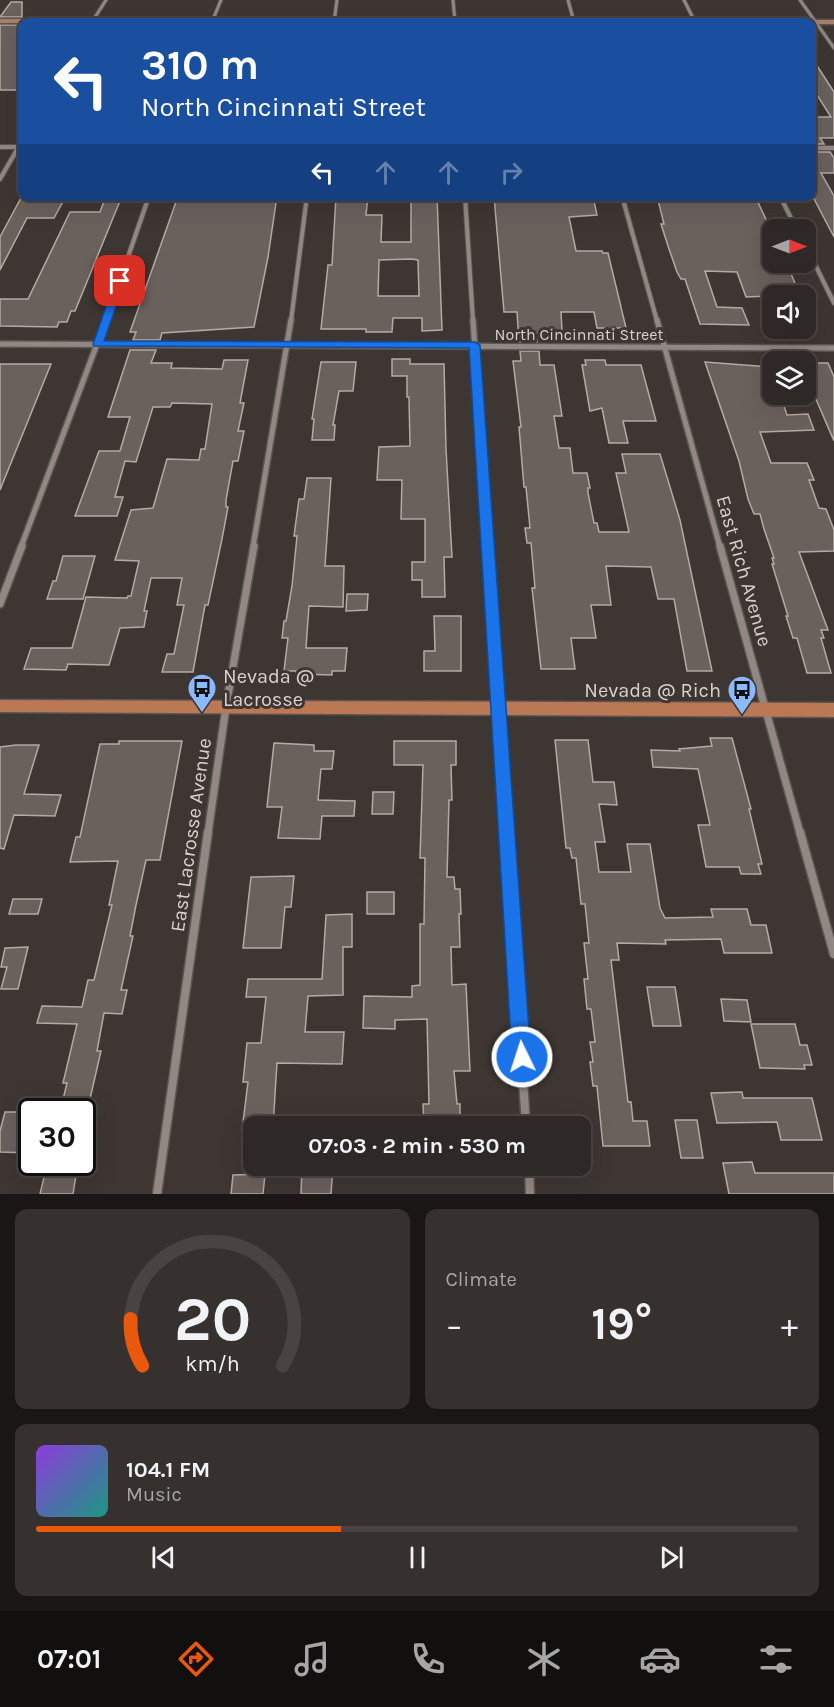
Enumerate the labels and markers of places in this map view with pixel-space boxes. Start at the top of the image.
pin [94,255,145,306]
place label: Nevada @ Lacrosse [223,665,314,711]
bus stop icon: Nevada @ Lacrosse [186,672,218,714]
bus stop icon: Nevada @ Rich [726,674,758,716]
place label: Nevada @ Rich [584,679,721,702]

